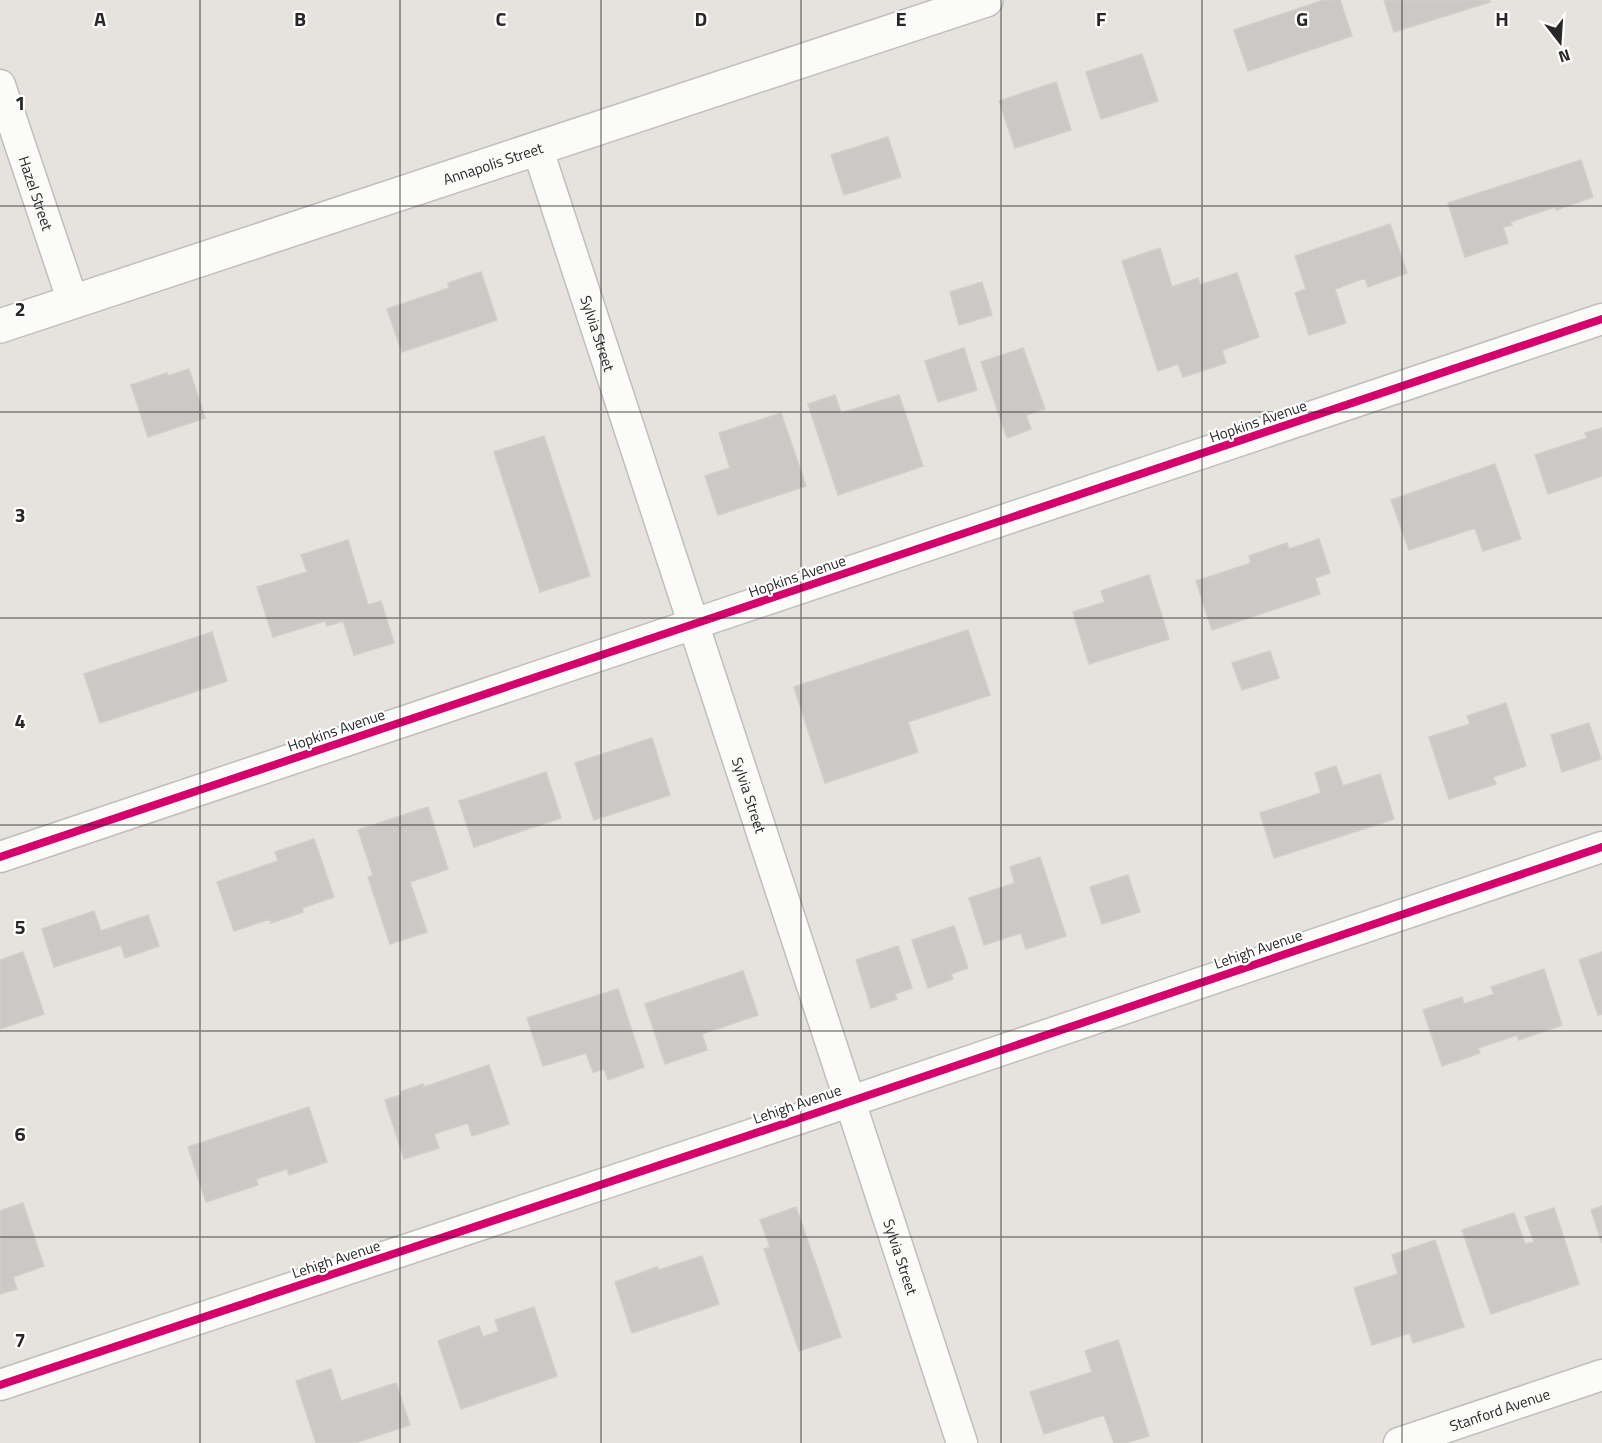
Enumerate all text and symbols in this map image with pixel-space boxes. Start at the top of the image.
text: A [94,3,106,34]
text: B [294,3,306,34]
text: C [496,3,507,34]
text: D [695,3,707,34]
text: E [895,3,907,34]
text: F [1096,3,1107,34]
text: G [1296,3,1308,34]
text: H [1495,3,1509,34]
north arrow [1530,12,1590,72]
text: N [1556,43,1573,69]
text: 1 [14,87,26,118]
street label: Annapolis Street [440,136,547,190]
street label: Hazel Street [13,153,60,234]
street label: Sylvia Street [575,292,621,375]
text: 2 [14,293,26,324]
street label: Hopkins Avenue [1206,394,1310,448]
text: 3 [14,499,26,530]
street label: Hopkins Avenue [745,549,849,603]
street label: Hopkins Avenue [284,703,388,757]
text: 4 [14,705,26,736]
street label: Sylvia Street [726,754,773,837]
text: 5 [14,911,26,942]
street label: Lehigh Avenue [1211,923,1305,975]
street label: Lehigh Avenue [750,1078,844,1130]
text: 6 [14,1118,26,1149]
street label: Sylvia Street [878,1216,924,1299]
street label: Lehigh Avenue [289,1234,383,1284]
text: 7 [14,1324,26,1355]
street label: Stanford Avenue [1446,1382,1553,1437]

